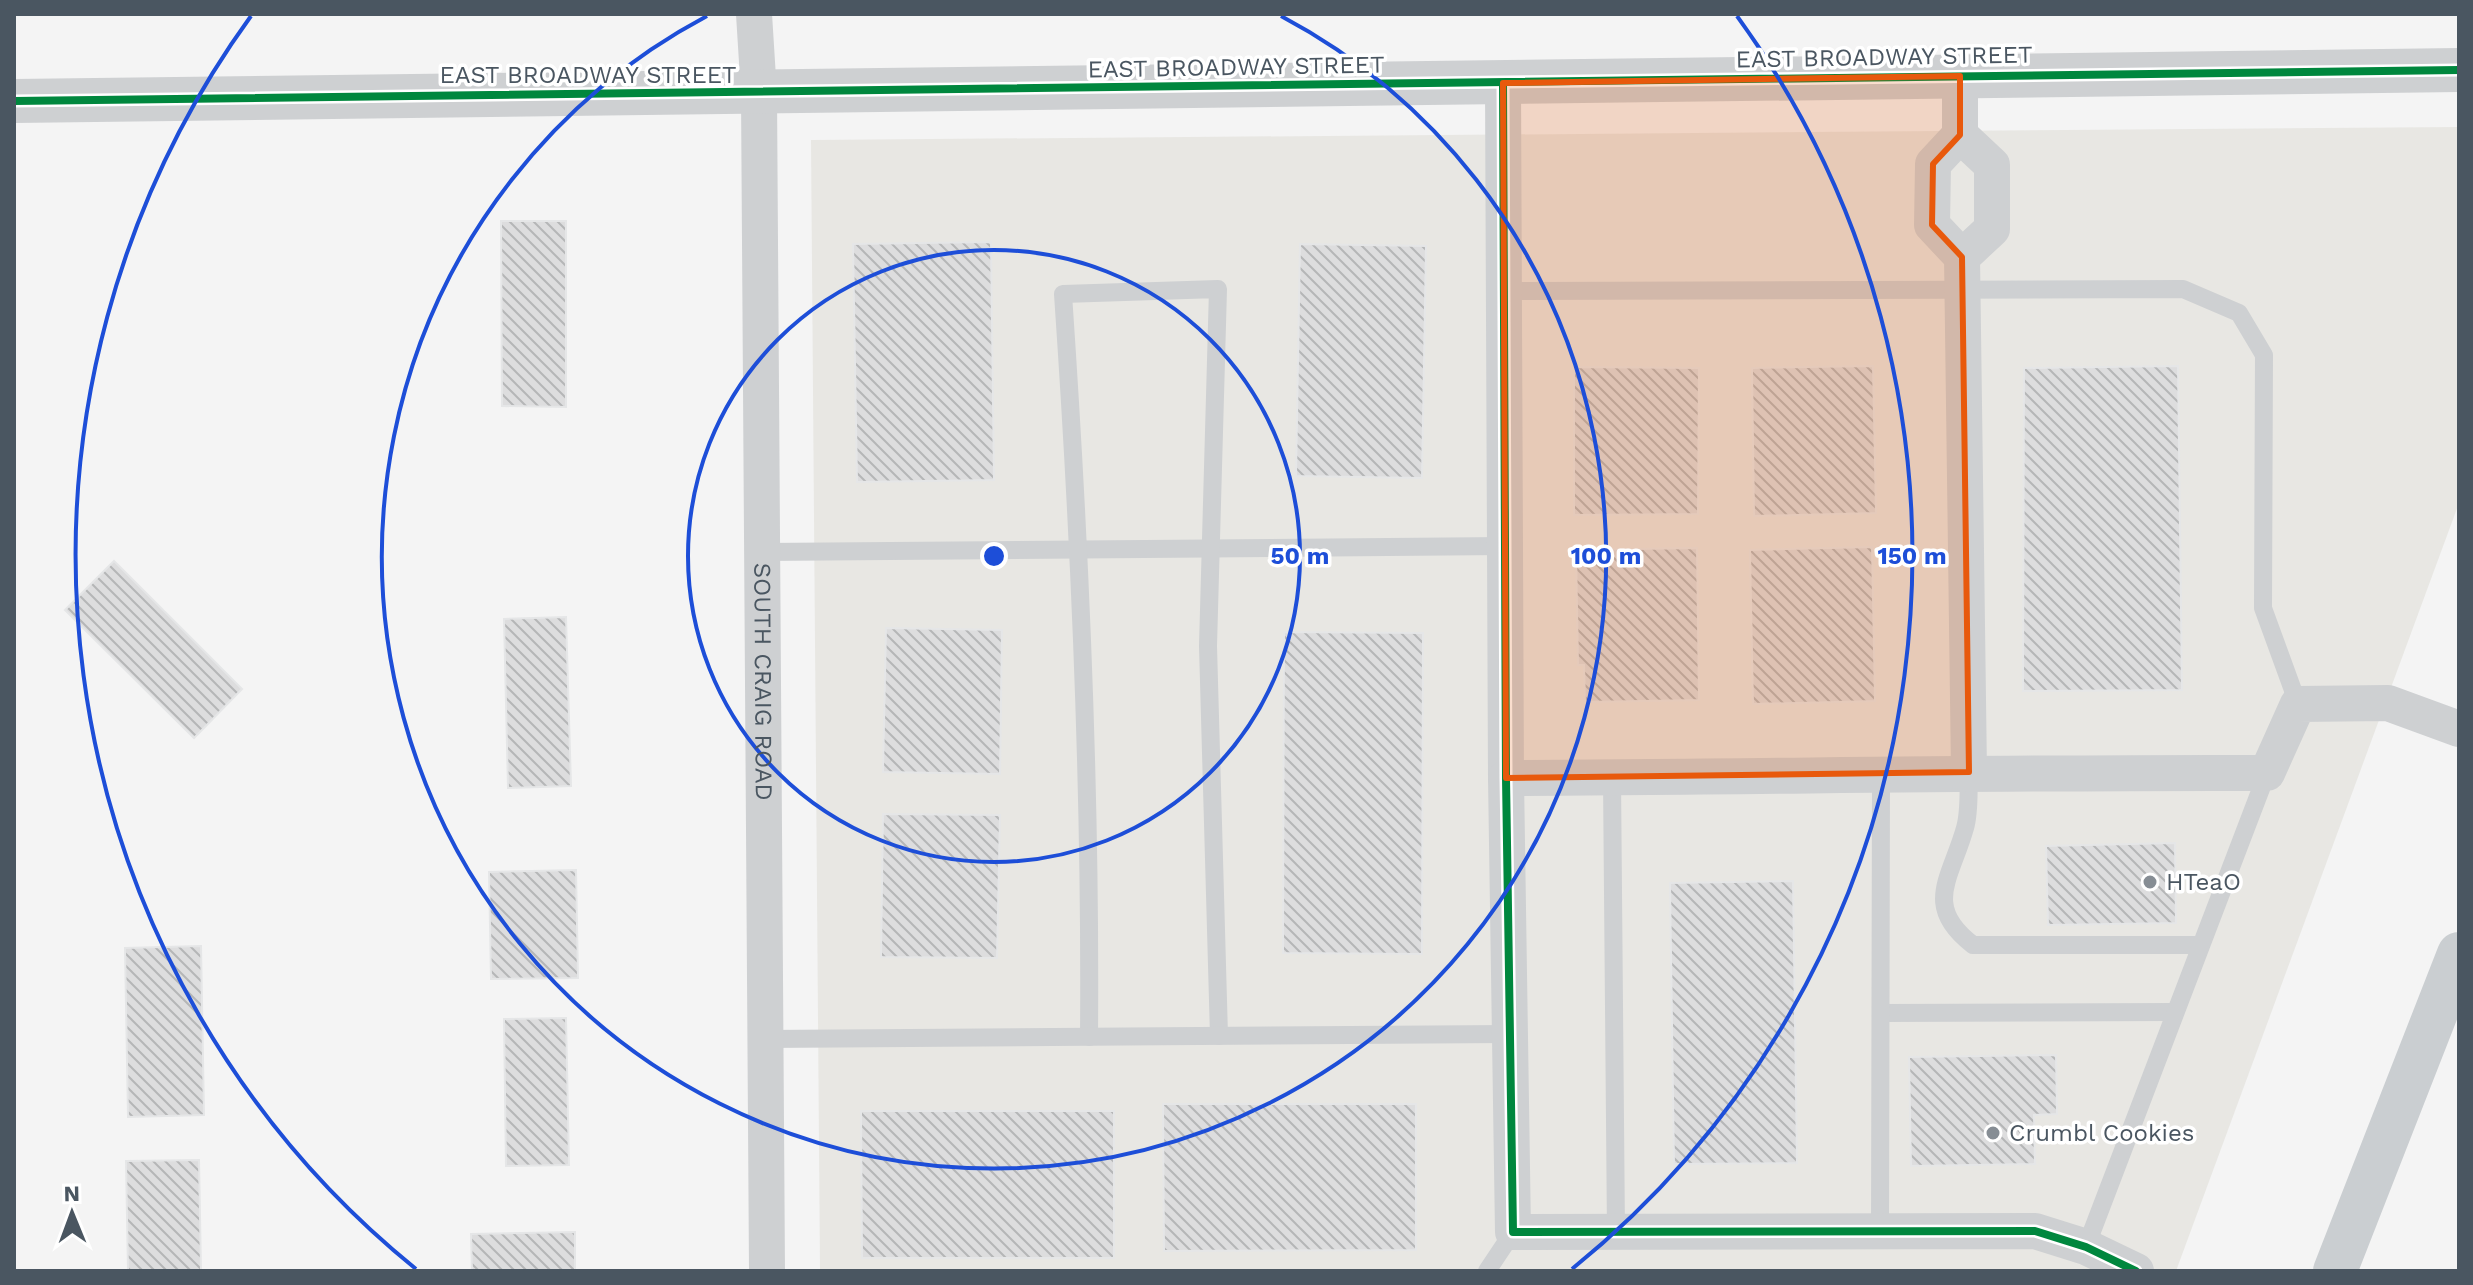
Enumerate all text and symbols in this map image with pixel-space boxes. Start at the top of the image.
street label: EAST BROADWAY STREET [1735,40,2033,74]
street label: EAST BROADWAY STREET [1087,50,1385,84]
street label: EAST BROADWAY STREET [439,61,737,89]
centre of rings [980,542,1008,570]
text: 50 m [1271,542,1329,570]
text: 100 m [1571,542,1641,570]
text: 150 m [1877,542,1947,570]
street label: SOUTH CRAIG ROAD [748,563,778,801]
place label: HTeaO [2166,868,2241,896]
marker: HTeaO [2141,873,2159,891]
place label: Crumbl Cookies [2009,1119,2194,1147]
marker: Crumbl Cookies [1984,1124,2002,1142]
north arrow [32,1173,112,1253]
text: N [63,1181,80,1206]

